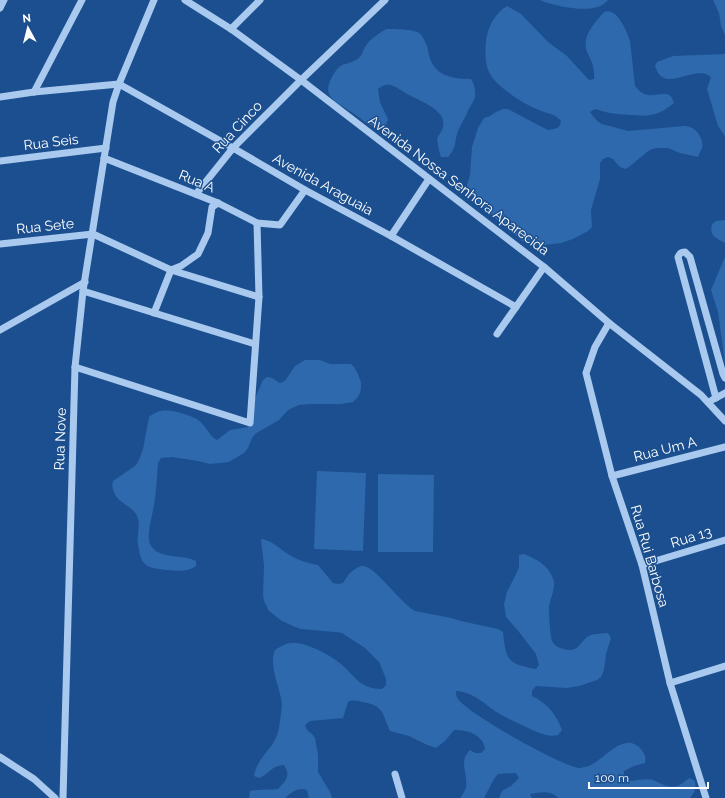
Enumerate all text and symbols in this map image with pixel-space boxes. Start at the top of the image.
north arrow [8,8,48,48]
text: N [22,12,32,26]
street label: Rua Cinco [209,98,265,156]
street label: Avenida Nossa Senhora Aparecida [366,112,552,258]
street label: Rua Seis [23,131,80,153]
street label: Avenida Araguaia [270,150,376,218]
street label: Rua A [177,167,218,196]
street label: Rua Sete [15,215,75,237]
street label: Rua Nove [51,407,69,471]
street label: Rua Um A [632,433,699,465]
street label: Rua Rui Barbosa [628,503,672,609]
street label: Rua 13 [669,523,713,551]
scale bar [589,764,708,790]
text: 100 m [595,771,629,785]

